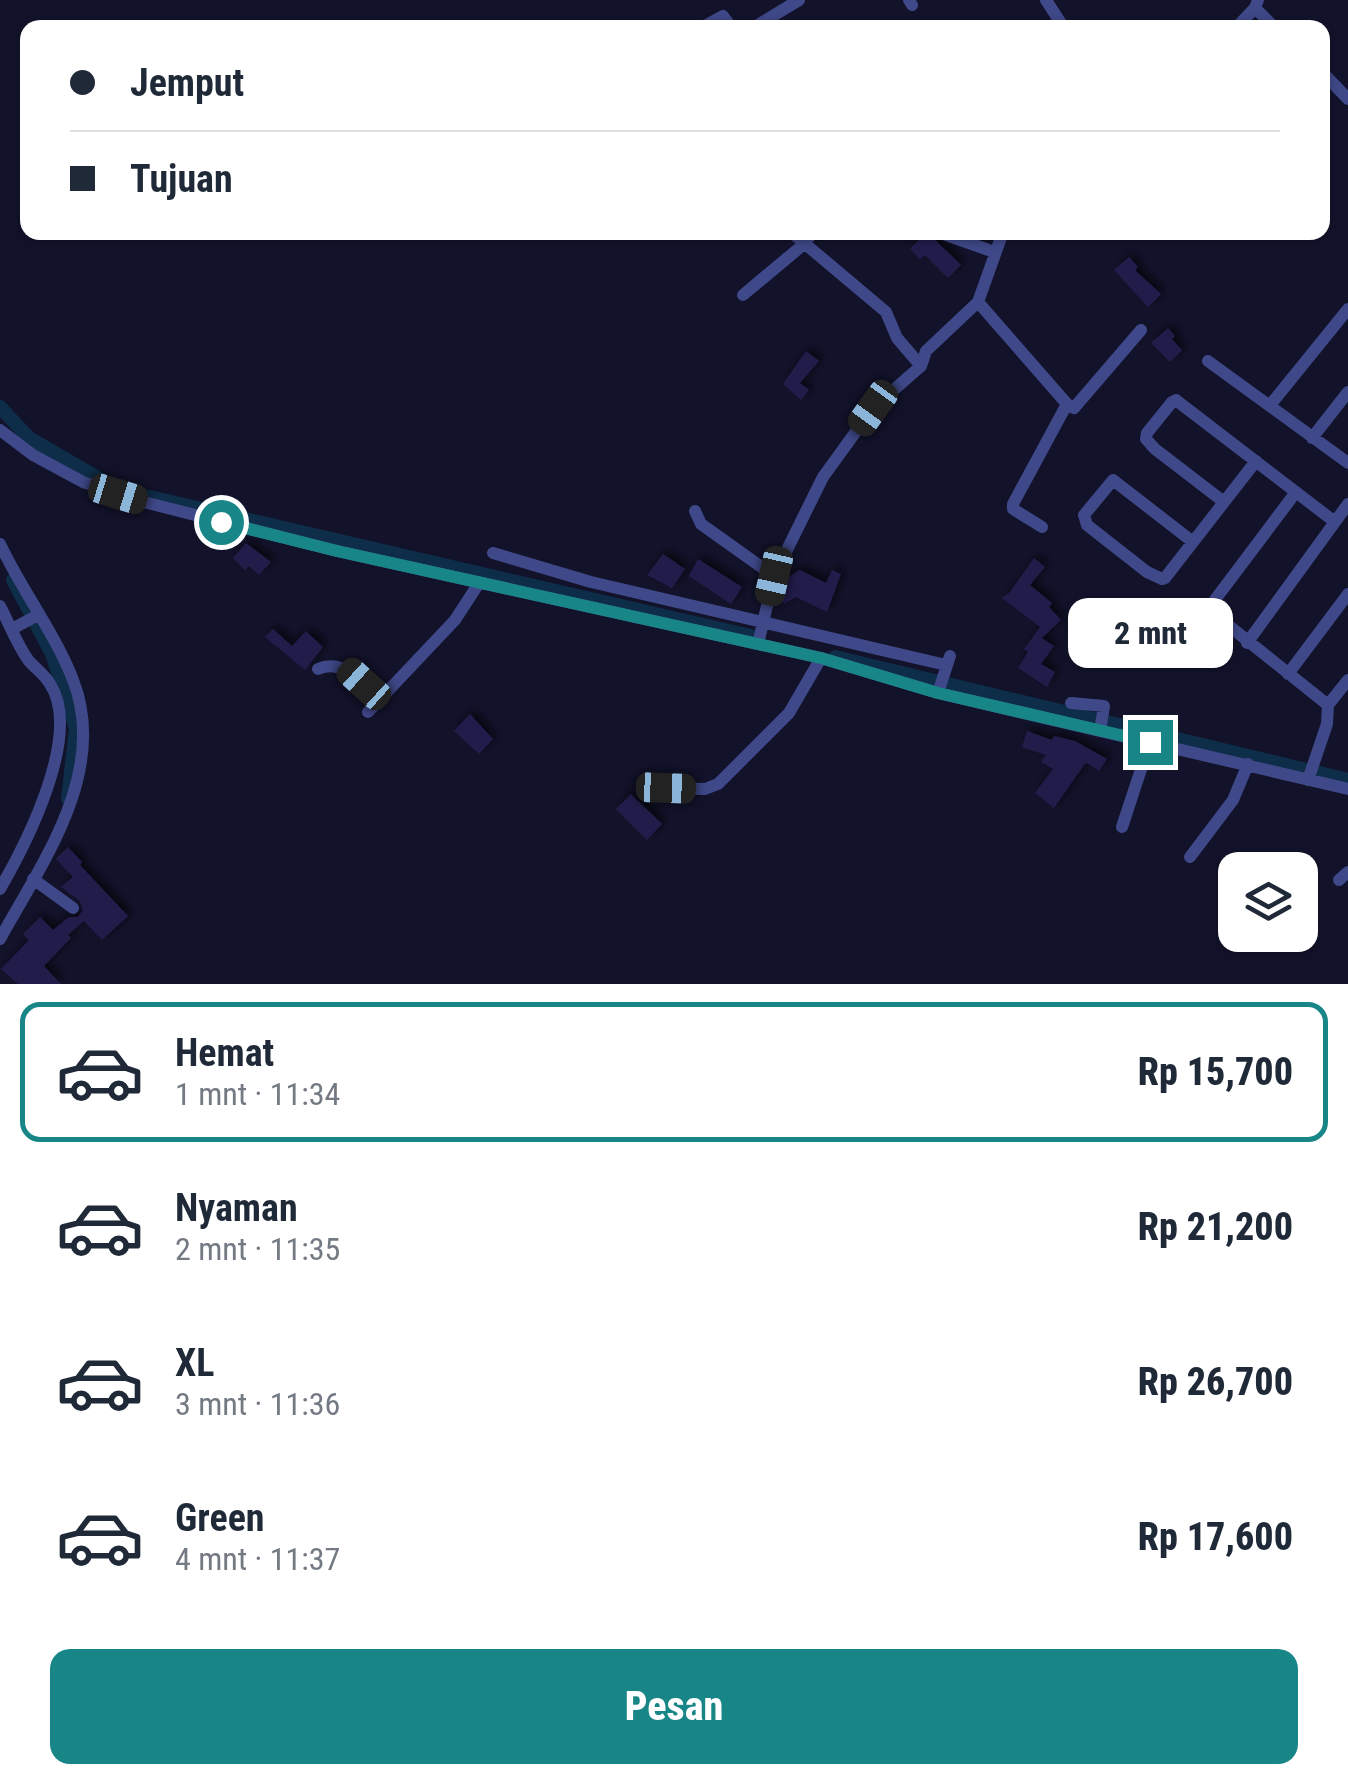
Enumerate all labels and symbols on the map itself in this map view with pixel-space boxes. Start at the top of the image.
car [843,375,903,441]
car [85,471,151,517]
route start [199,500,244,545]
car [753,543,795,609]
callout: 2 mnt [1068,597,1232,667]
car [332,653,396,715]
route end [1128,720,1173,765]
car [635,772,697,804]

